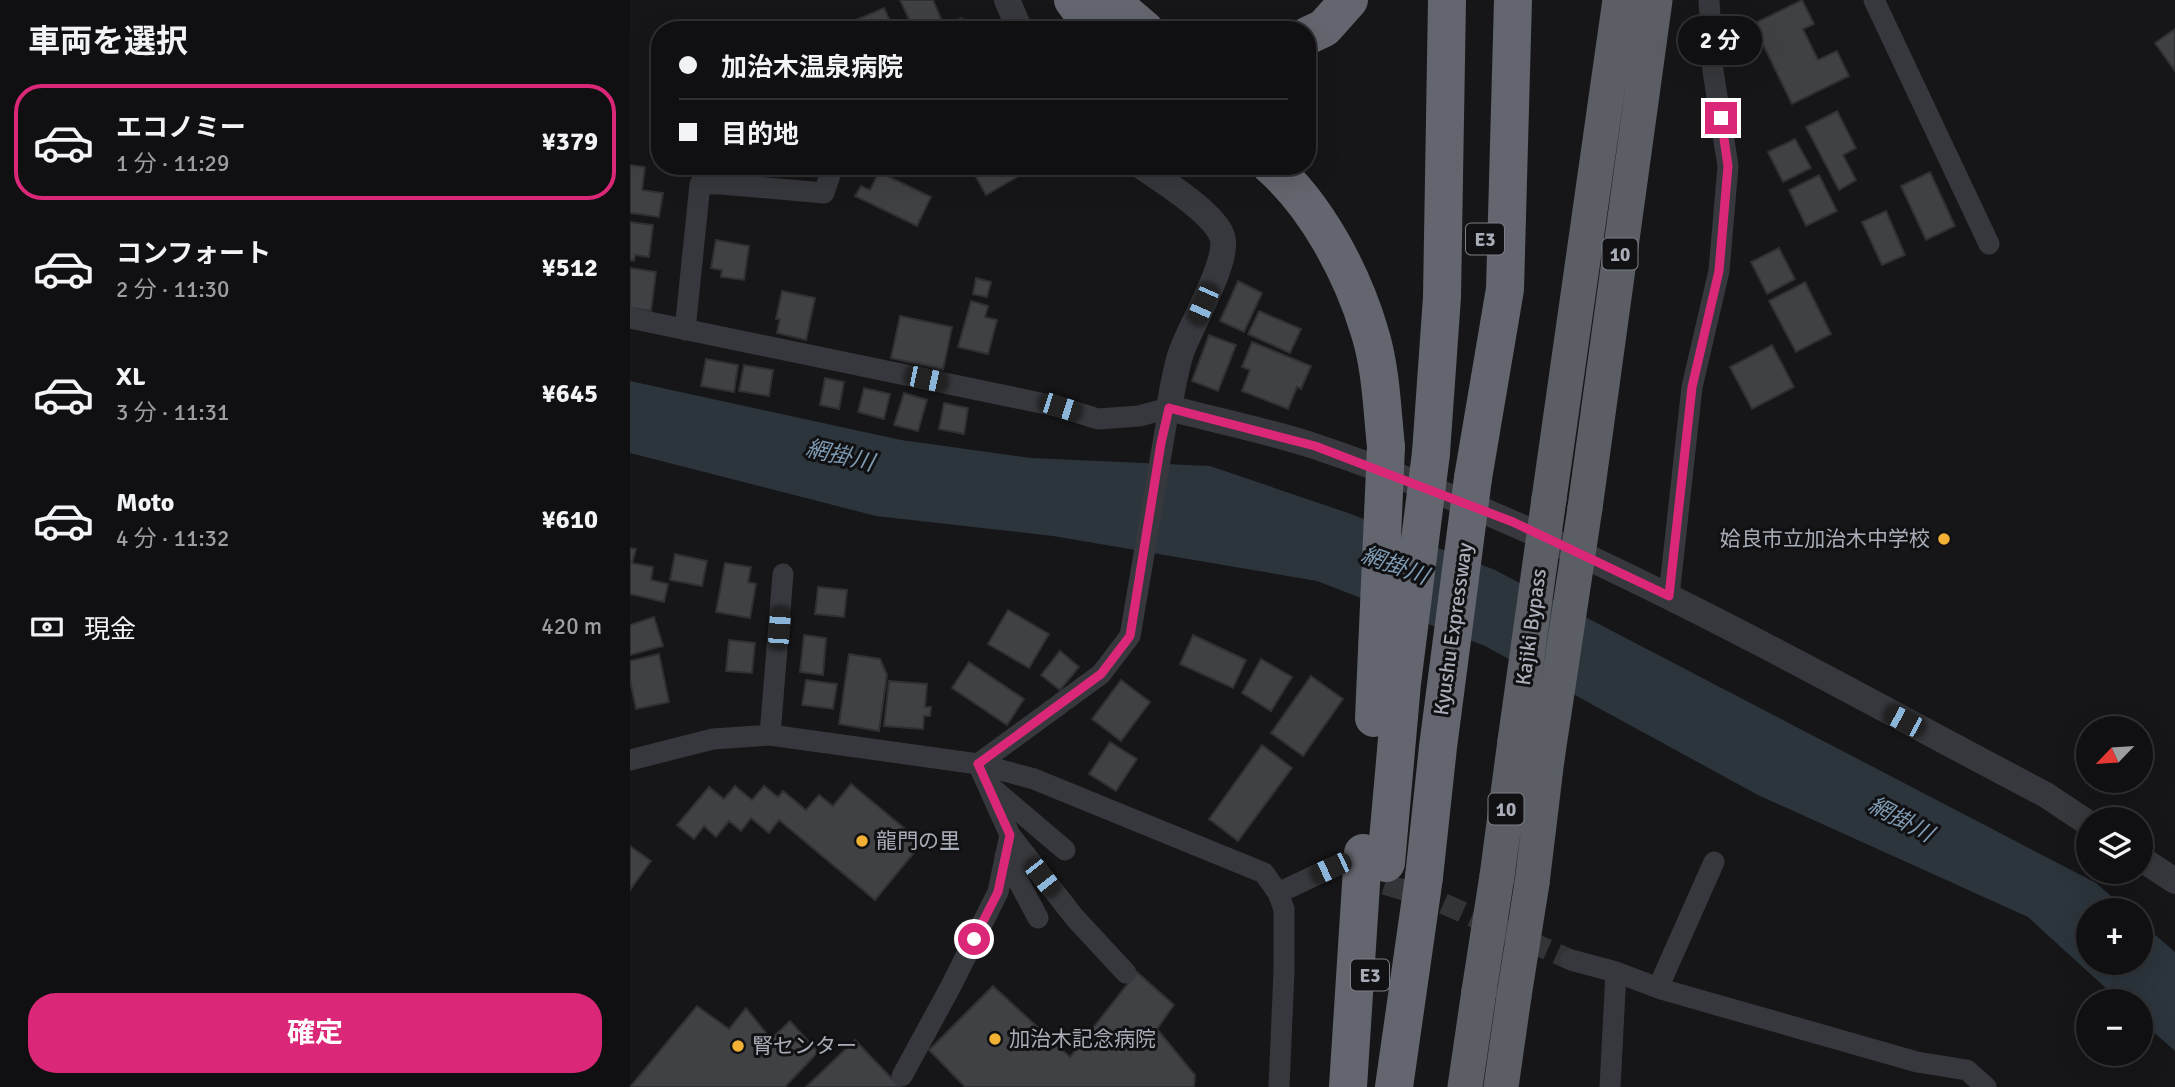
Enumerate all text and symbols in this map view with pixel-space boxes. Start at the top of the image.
callout: 2 分 [1679,17,1763,66]
text: 車両を選択 [28,22,188,61]
text: 2 分 [1700,26,1740,55]
text: 加治木温泉病院 [721,52,903,84]
route end [1705,102,1737,134]
icon: car [32,111,95,174]
text: エコノミー [116,112,246,144]
text: 目的地 [721,119,799,151]
text: ¥379 [542,126,598,158]
text: 1 分 · 11:29 [116,149,229,178]
road number: E3 [1466,224,1504,255]
icon: car [32,237,95,300]
text: コンフォート [116,238,271,270]
road number: 10 [1602,238,1637,270]
text: ¥512 [542,252,598,284]
text: 2 分 · 11:30 [116,275,229,304]
car [1185,281,1222,327]
text: XL [116,361,146,393]
icon: car [32,363,95,426]
car [904,364,949,394]
text: ¥645 [542,378,598,410]
car [1037,391,1084,423]
text: 3 分 · 11:31 [116,398,229,427]
water label: 網掛川 [803,434,880,478]
text: Moto [116,487,174,519]
icon: car [32,489,95,552]
text: ¥610 [542,504,598,536]
text: 4 分 · 11:32 [116,524,229,553]
place label: 姶良市立加治木中学校 [1720,526,1930,552]
marker: 姶良市立加治木中学校 [1936,531,1952,547]
water label: 網掛川 [1357,540,1435,592]
street label: Kyushu Expressway [1428,541,1478,717]
street label: Kajiki Bypass [1510,567,1552,687]
car [768,606,791,650]
icon: cash [28,608,66,646]
text: 420 m [541,612,602,641]
text: 現金 [84,614,136,646]
car [1881,702,1928,740]
north arrow [2076,716,2152,793]
map controls [2076,716,2153,1066]
water label: 網掛川 [1863,790,1941,850]
road number: 10 [1488,794,1524,824]
button: layers [2076,807,2153,884]
place label: 龍門の里 [876,828,960,854]
marker: 龍門の里 [854,833,870,849]
car [1308,850,1355,886]
car [1021,854,1064,900]
button: + [2076,898,2153,975]
route start [958,923,990,955]
road number: E3 [1351,959,1389,990]
button: − [2076,989,2153,1066]
button: 確定 [28,993,602,1073]
place label: 加治木記念病院 [1009,1026,1156,1052]
marker: 加治木記念病院 [987,1031,1003,1047]
place label: 腎センター [752,1033,857,1059]
marker: 腎センター [730,1038,746,1054]

